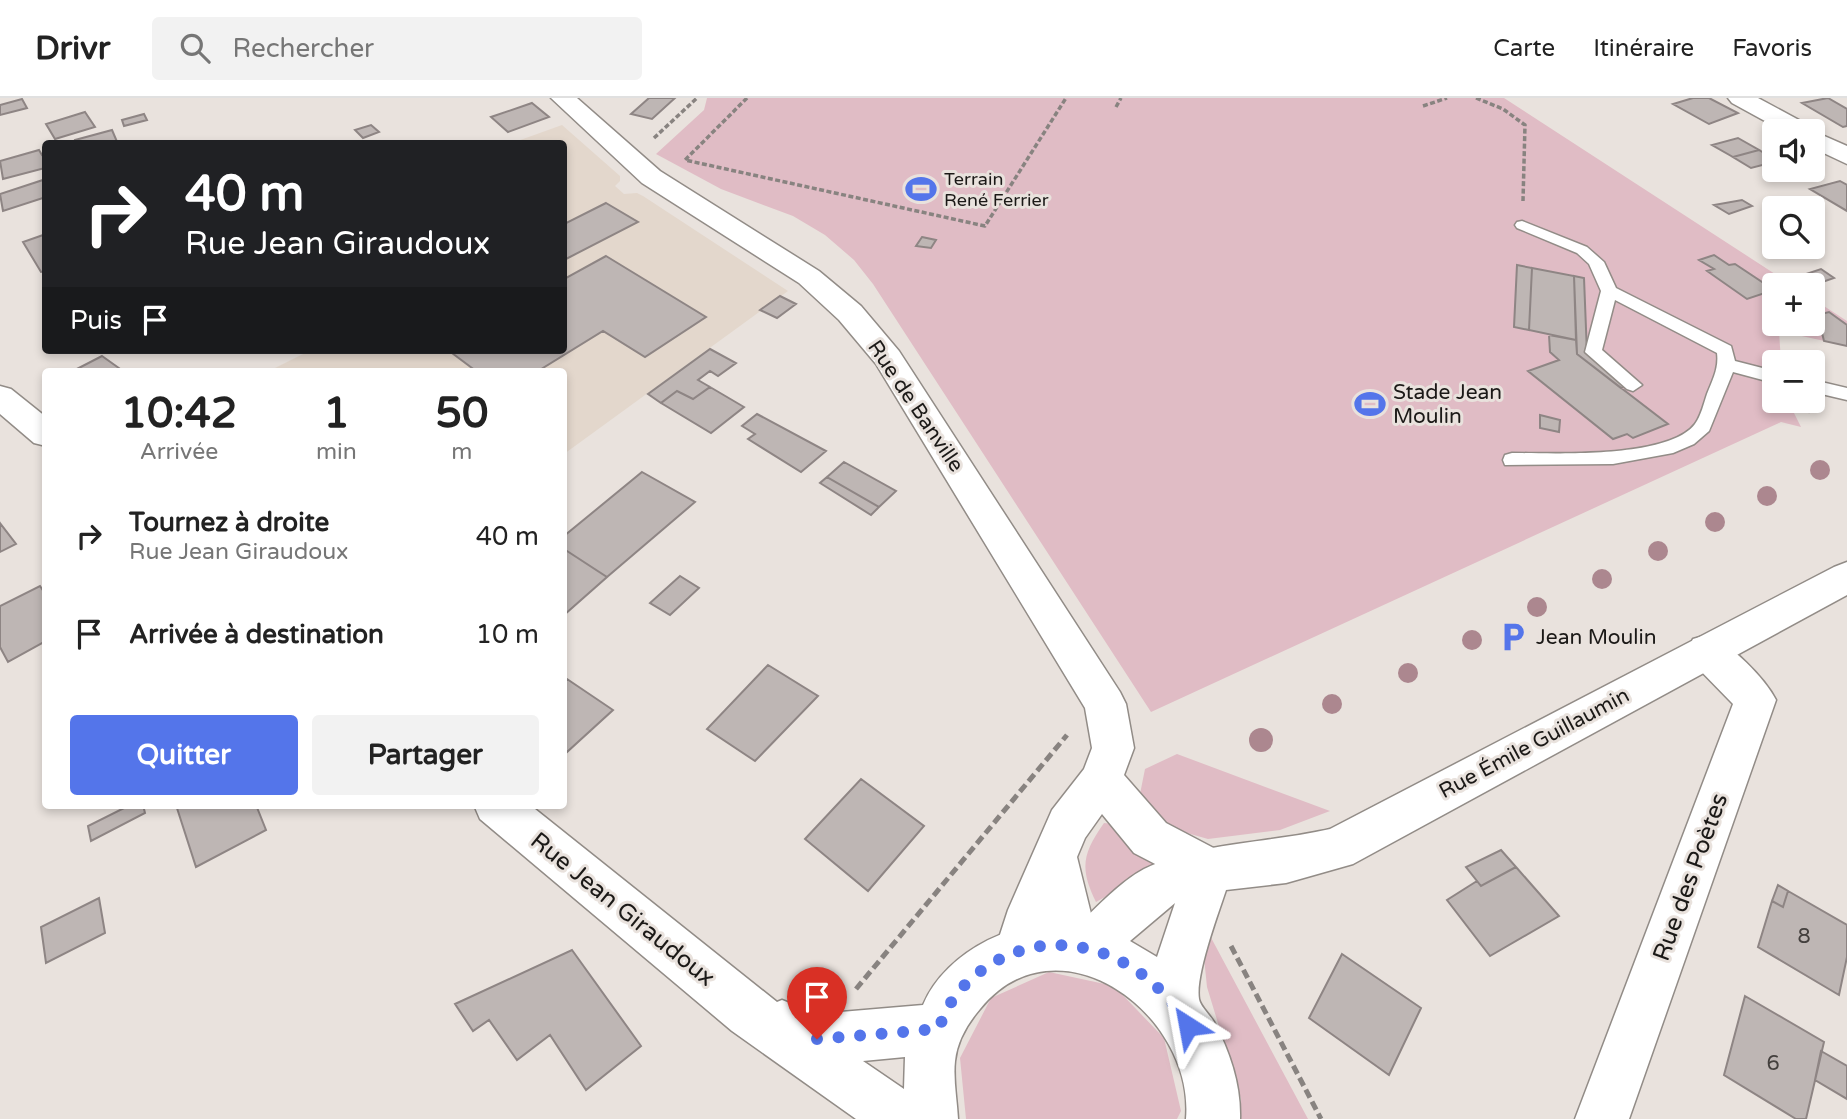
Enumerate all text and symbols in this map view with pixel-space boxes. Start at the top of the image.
search box [152,17,642,80]
text: Drivr [35,29,110,68]
icon: search [176,29,214,67]
text: Rechercher [232,33,374,64]
text: Carte [1493,34,1555,63]
text: Itinéraire [1593,34,1694,63]
text: Favoris [1732,34,1812,63]
map controls [1762,119,1825,413]
button: sound [1762,119,1825,182]
text: 40 m [185,165,304,224]
icon: right [70,168,161,259]
place label: Terrain René Ferrier [944,168,1049,211]
sports icon: Terrain René Ferrier [904,172,938,206]
button: search [1762,196,1825,259]
text: Rue Jean Giraudoux [185,225,490,263]
button: + [1762,273,1825,336]
icon: arrive [136,301,174,339]
text: Puis [70,305,122,336]
street label: Rue de Banville [862,336,969,477]
button: − [1762,350,1825,413]
place label: Stade Jean Moulin [1393,380,1502,429]
sports icon: Stade Jean Moulin [1353,387,1387,421]
text: 10:42 [121,388,237,439]
text: 1 [323,388,350,439]
text: 50 [436,388,488,439]
text: Arrivée [140,438,218,466]
text: min [316,438,357,466]
text: m [451,438,472,466]
text: Tournez à droite [129,507,329,538]
icon: right [70,517,108,555]
text: 40 m [476,521,539,552]
text: Rue Jean Giraudoux [129,538,348,566]
icon: arrive [70,615,108,653]
text: Arrivée à destination [129,619,384,650]
text: 10 m [476,619,539,650]
parking icon: Jean Moulin [1496,620,1530,654]
place label: Jean Moulin [1536,625,1657,650]
street label: Rue Émile Guillaumin [1435,683,1634,804]
button: Quitter [70,715,298,795]
button: Partager [312,715,539,795]
street label: Rue des Poètes [1647,789,1734,965]
street label: Rue Jean Giraudoux [525,826,721,993]
house number: 8 [1797,924,1811,949]
pin [787,967,847,1039]
icon: arrive [798,978,836,1016]
position arrow [1151,989,1225,1063]
house number: 6 [1766,1051,1780,1076]

